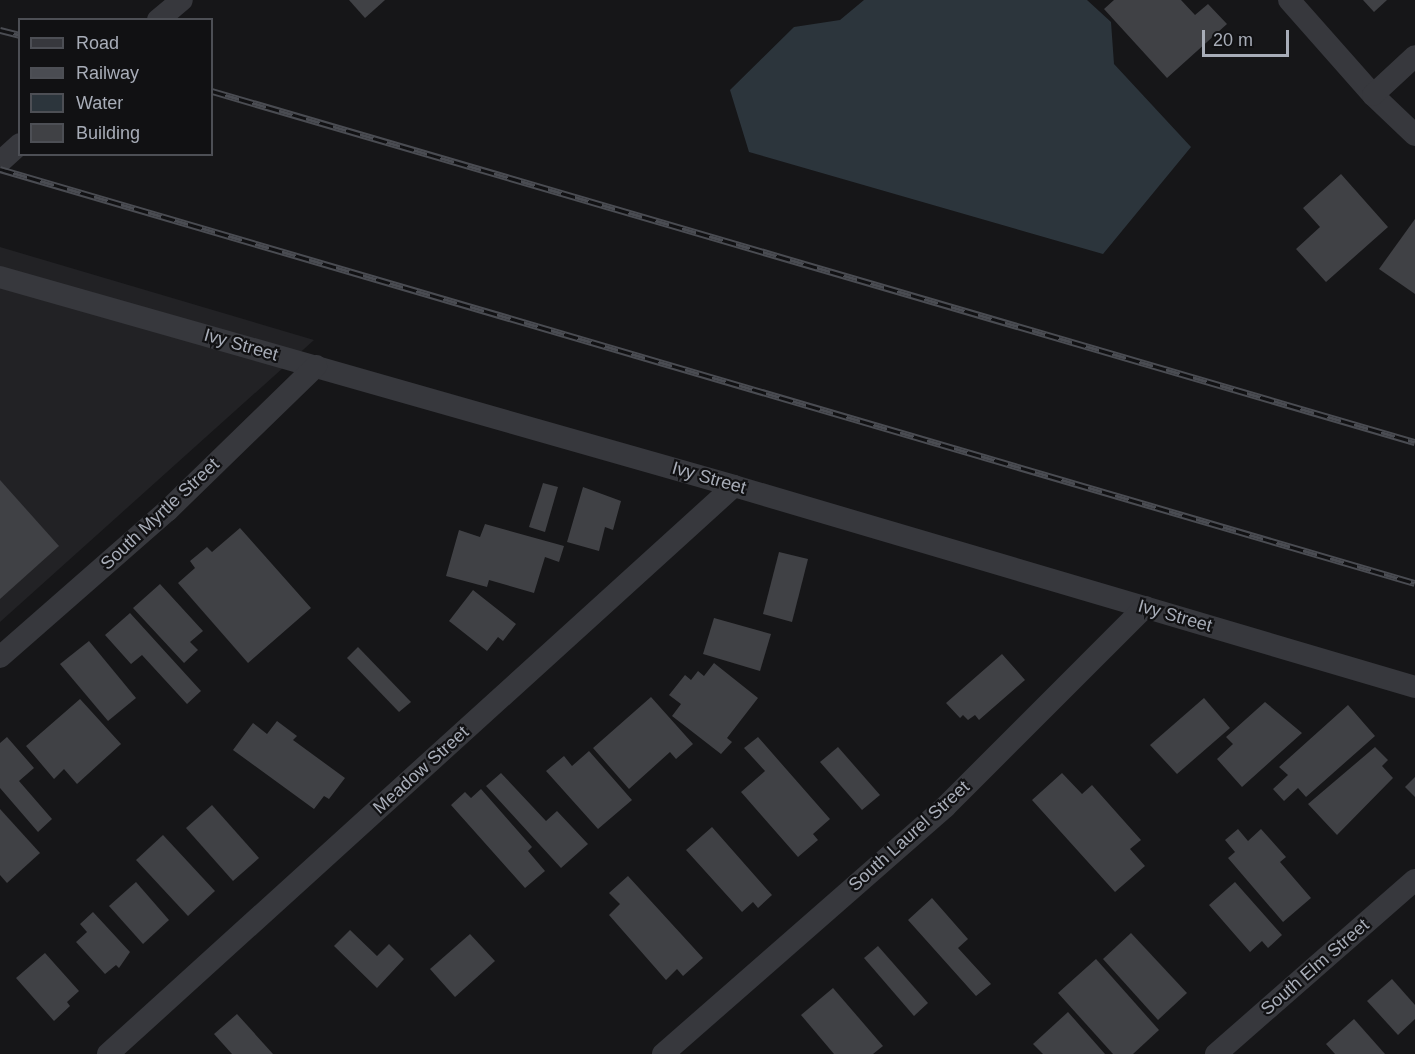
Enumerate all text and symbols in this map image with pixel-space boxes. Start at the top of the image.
legend [18,18,213,156]
scale bar [1205,18,1292,56]
text: 20 m [1213,30,1253,50]
text: Road [76,33,119,53]
text: Railway [76,63,139,83]
text: Water [76,93,123,113]
text: Building [76,123,140,143]
street label: Ivy Street [201,324,281,366]
street label: South Myrtle Street [96,454,224,574]
street label: Ivy Street [669,457,749,499]
street label: Ivy Street [1135,595,1215,637]
street label: Meadow Street [369,721,473,819]
street label: South Laurel Street [844,776,974,896]
street label: South Elm Street [1257,914,1373,1020]

